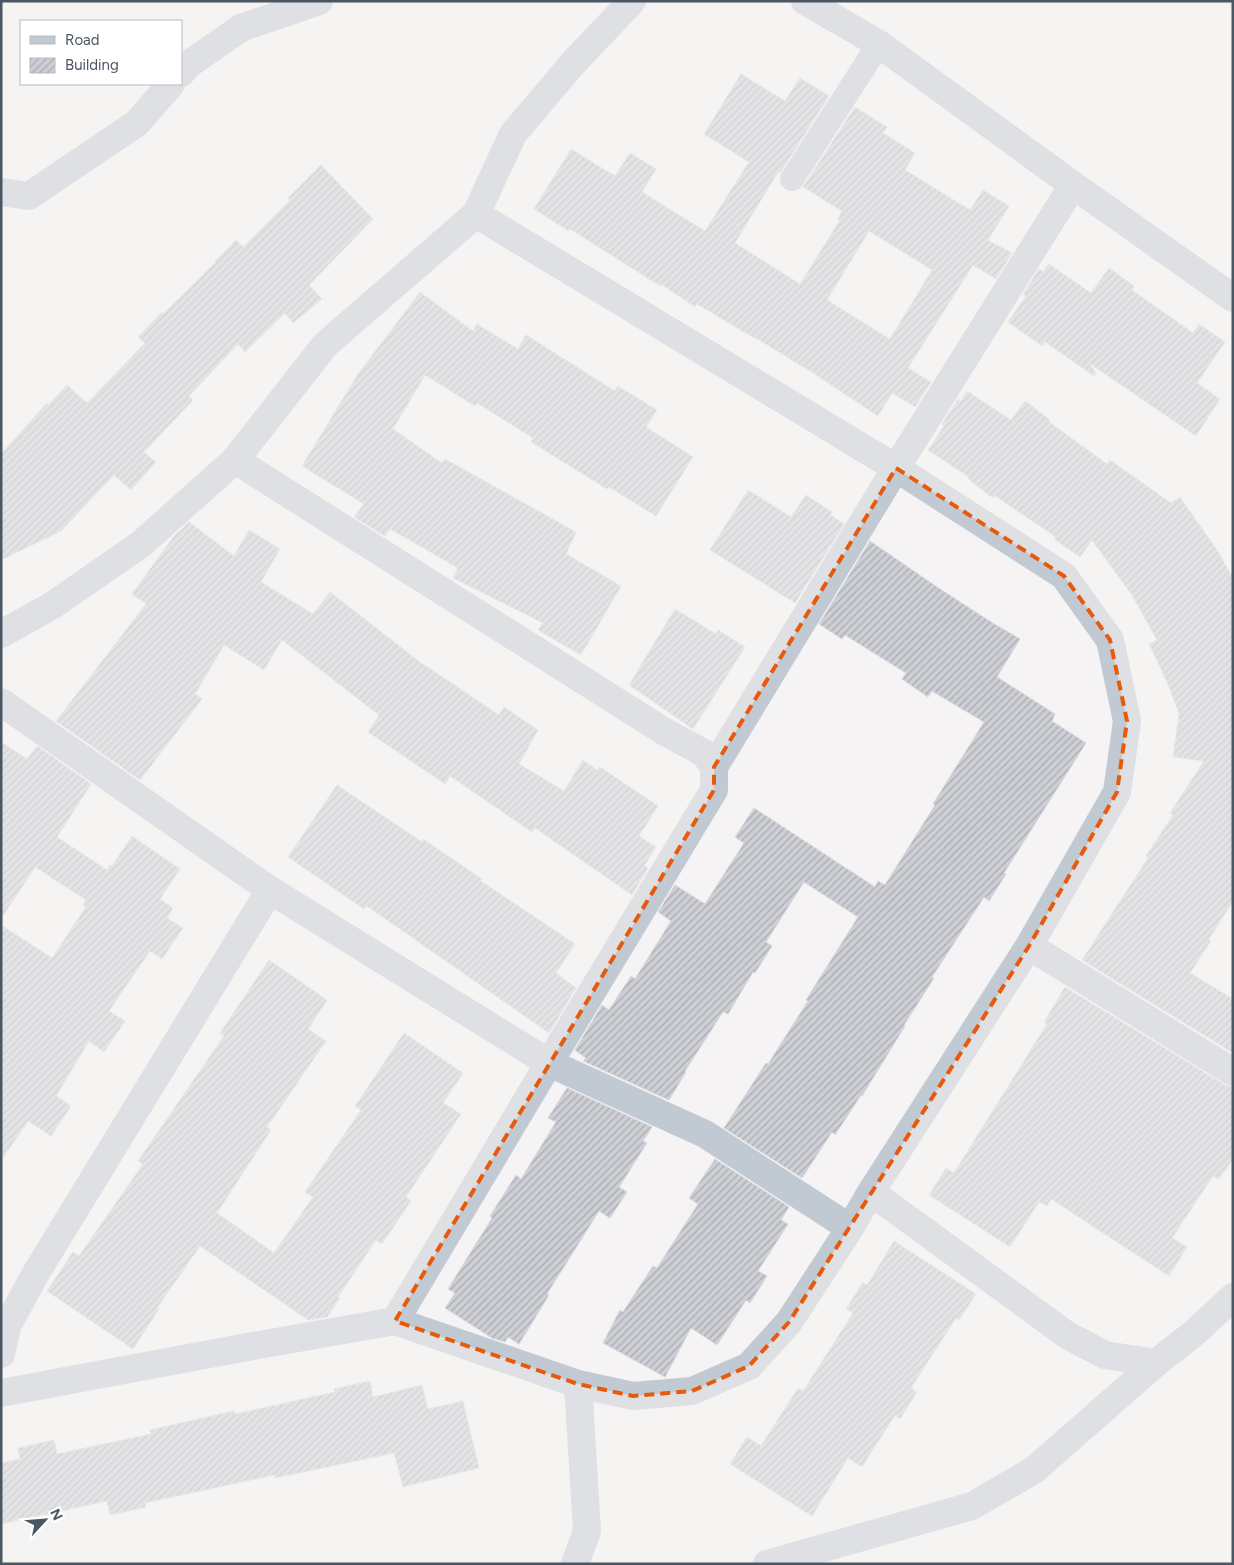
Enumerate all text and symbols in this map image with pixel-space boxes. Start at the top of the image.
legend [20,20,182,85]
text: Road [65,31,100,49]
text: Building [65,56,119,74]
north arrow [20,1495,70,1545]
text: N [46,1506,66,1523]

